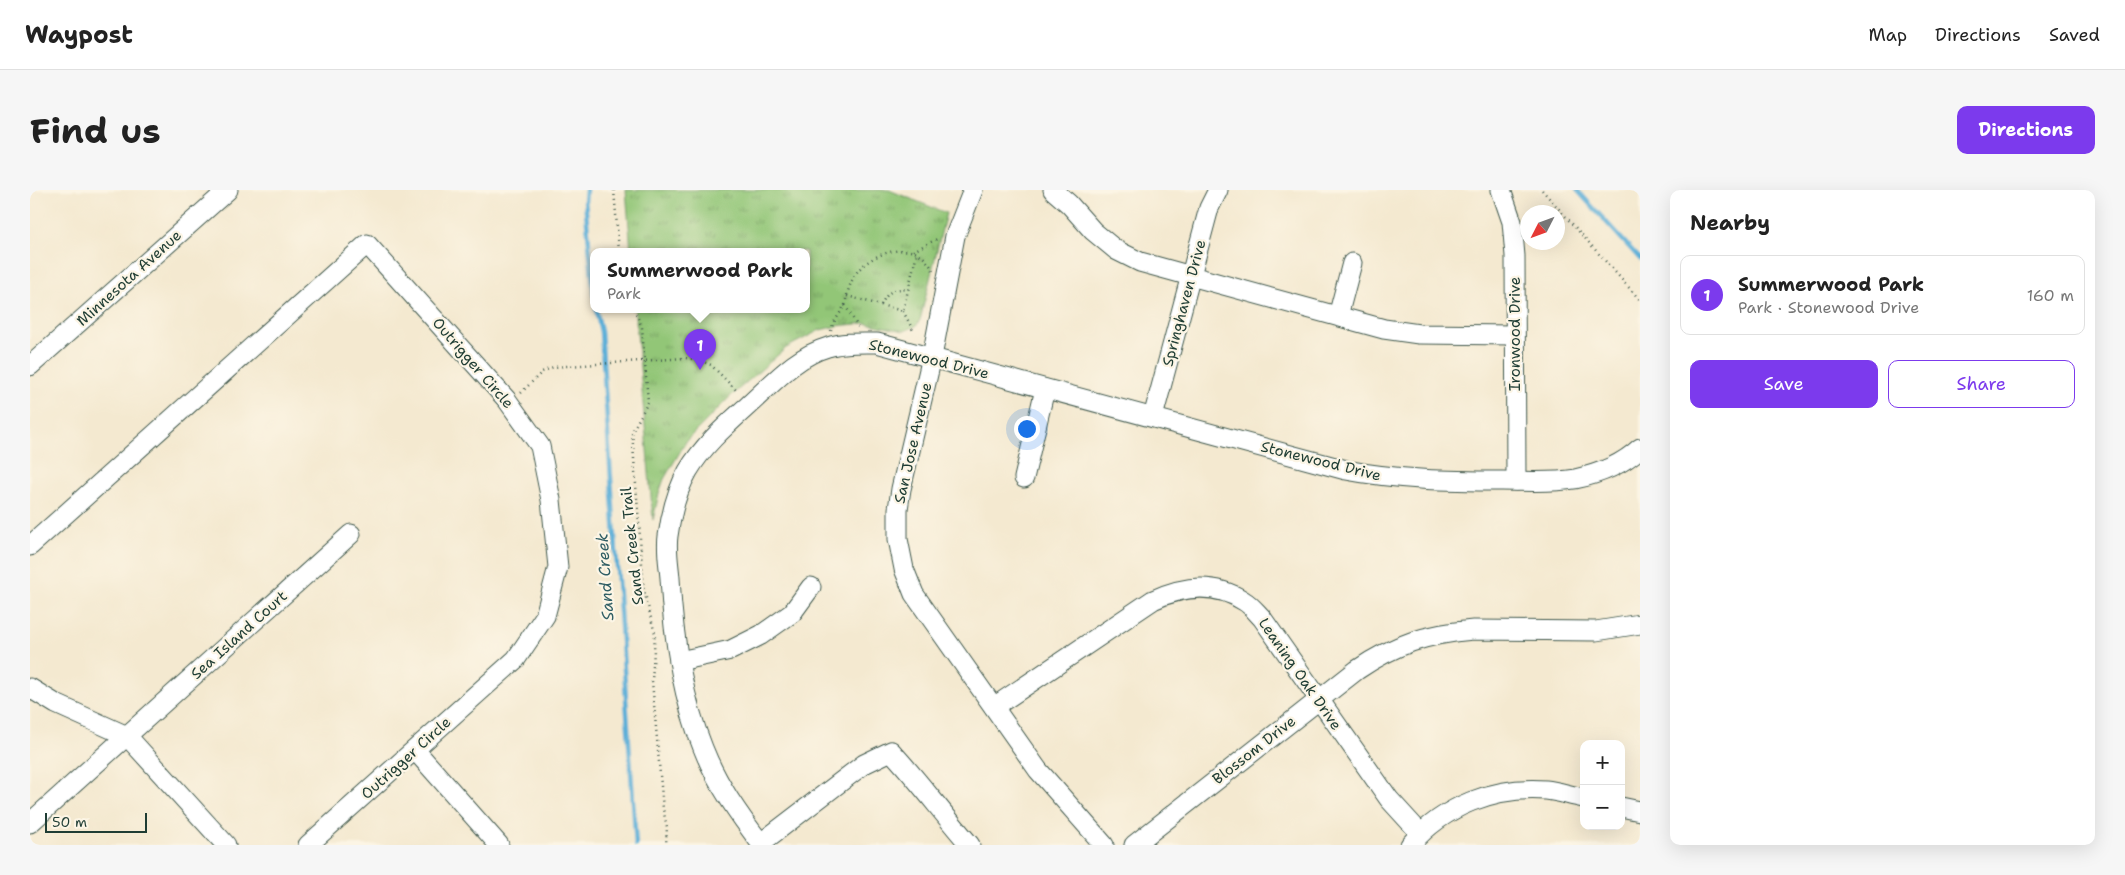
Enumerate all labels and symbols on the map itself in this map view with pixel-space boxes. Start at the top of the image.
north arrow [1520,205,1565,250]
street label: Minnesota Avenue [72,226,186,330]
street label: Springhaven Drive [1157,237,1211,369]
street label: Ironwood Drive [1505,277,1525,391]
street label: Outrigger Circle [428,313,518,413]
pin: 1 [684,329,716,370]
street label: Stonewood Drive [867,334,991,384]
street label: San Jose Avenue [889,381,937,505]
your location [1014,416,1040,442]
street label: Stonewood Drive [1259,436,1383,486]
street label: Sand Creek Trail [616,486,648,606]
water label: Sand Creek [591,533,619,621]
street label: Sea Island Court [186,586,292,684]
street label: Leaning Oak Drive [1254,614,1346,734]
street label: Blossom Drive [1208,711,1300,789]
street label: Outrigger Circle [357,712,455,804]
scale bar [45,810,148,833]

